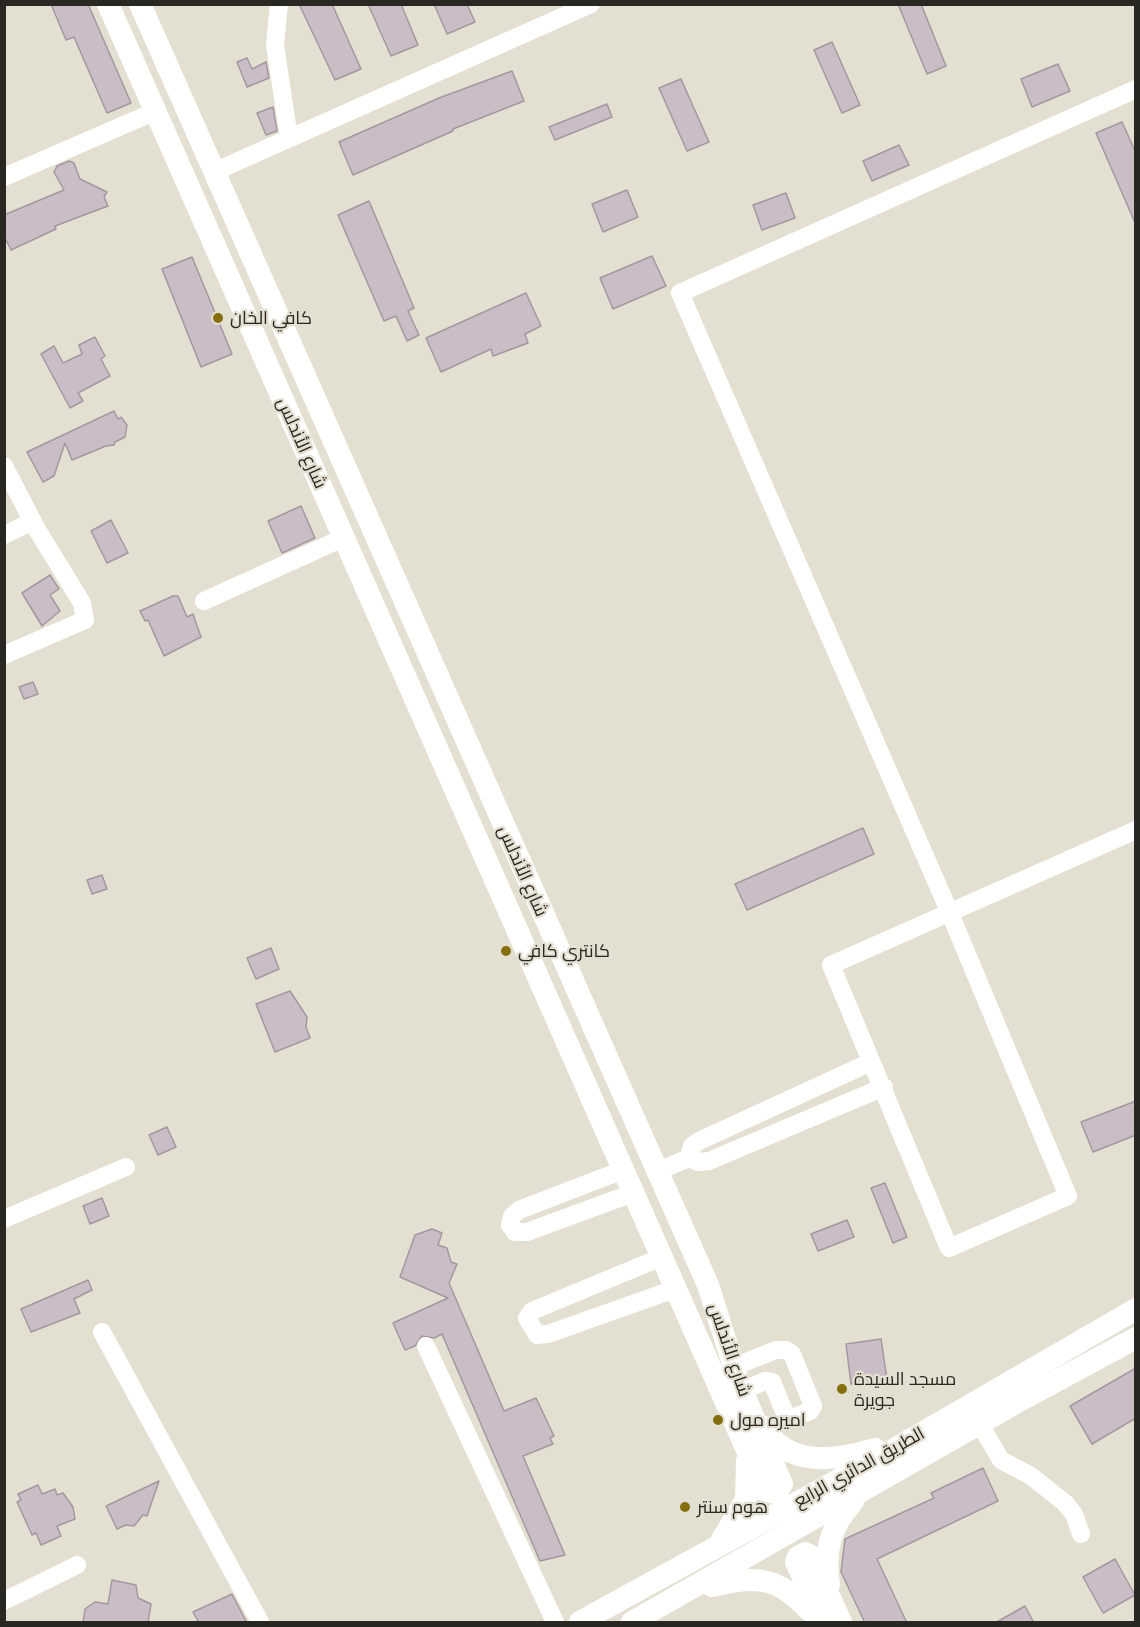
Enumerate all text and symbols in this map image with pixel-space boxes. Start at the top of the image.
place label: كافي الخان [230,307,312,329]
marker: كافي الخان [211,311,225,325]
street label: شارع الأندلس [272,394,332,492]
street label: شارع الأندلس [493,822,553,920]
place label: كانتري كافي [518,940,610,962]
marker: كانتري كافي [499,944,513,958]
street label: شارع الأندلس [704,1301,756,1399]
place label: مسجد السيدة جويرة [854,1368,956,1410]
marker: مسجد السيدة جويرة [835,1382,849,1396]
place label: اميره مول [730,1409,806,1431]
marker: اميره مول [711,1413,725,1427]
street label: الطريق الدائري الرابع [790,1422,928,1512]
place label: هوم سنتر [697,1496,768,1518]
marker: هوم سنتر [678,1500,692,1514]

